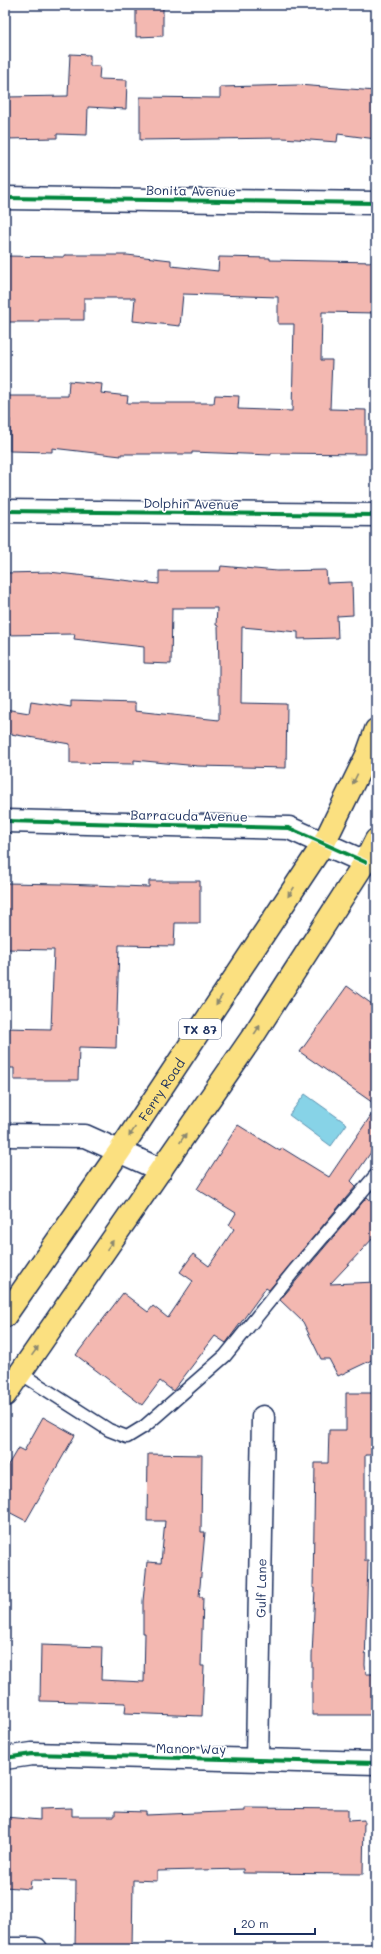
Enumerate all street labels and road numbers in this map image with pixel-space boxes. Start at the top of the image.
street label: Bonita Avenue [146,181,236,199]
street label: Dolphin Avenue [143,494,239,512]
street label: Barracuda Avenue [130,805,248,825]
road number: TX 87 [179,1019,221,1039]
street label: Ferry Road [134,1055,188,1124]
street label: Gulf Lane [251,1558,269,1618]
street label: Manor Way [156,1739,227,1757]

